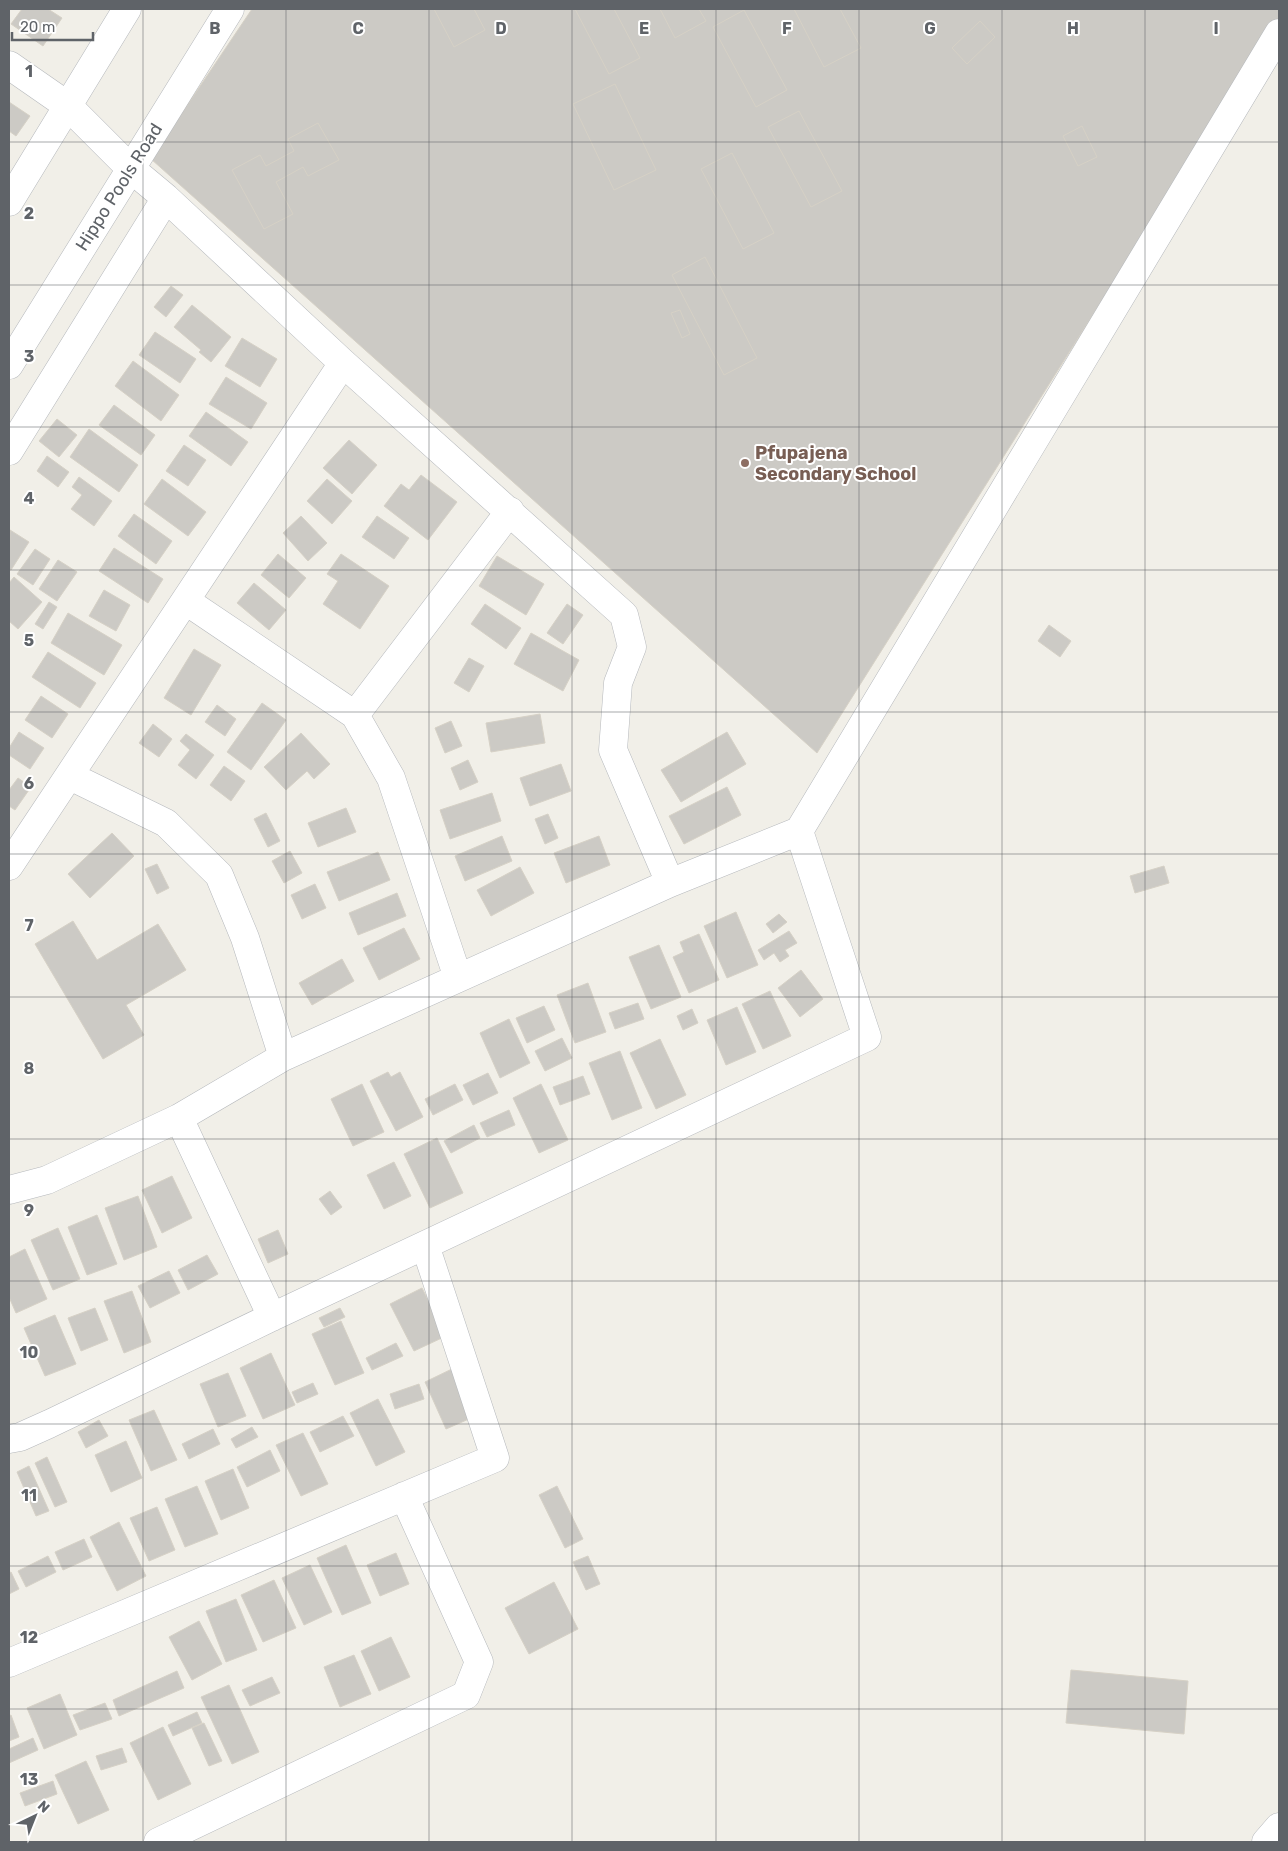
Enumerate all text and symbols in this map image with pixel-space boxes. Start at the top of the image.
scale bar [12,10,94,42]
text: 20 m [20,18,55,36]
text: B [209,19,221,38]
text: C [352,19,364,38]
text: D [495,19,507,38]
text: E [639,19,649,38]
text: F [782,19,792,38]
text: G [924,19,936,38]
text: H [1067,19,1079,38]
text: I [1213,19,1219,38]
text: 1 [25,62,33,81]
street label: Hippo Pools Road [71,119,167,255]
text: 2 [24,204,34,223]
text: 3 [24,347,34,366]
place label: Pfupajena Secondary School [755,442,917,485]
marker: Pfupajena Secondary School [739,457,751,469]
text: 4 [24,489,35,508]
text: 5 [24,631,34,650]
text: 6 [24,774,34,793]
text: 7 [24,916,34,935]
text: 8 [24,1059,35,1078]
text: 9 [24,1201,34,1220]
text: 10 [20,1343,39,1362]
text: 11 [21,1486,37,1505]
text: 12 [20,1628,38,1647]
text: 13 [20,1770,38,1789]
north arrow [10,1791,60,1841]
text: N [34,1797,53,1817]

